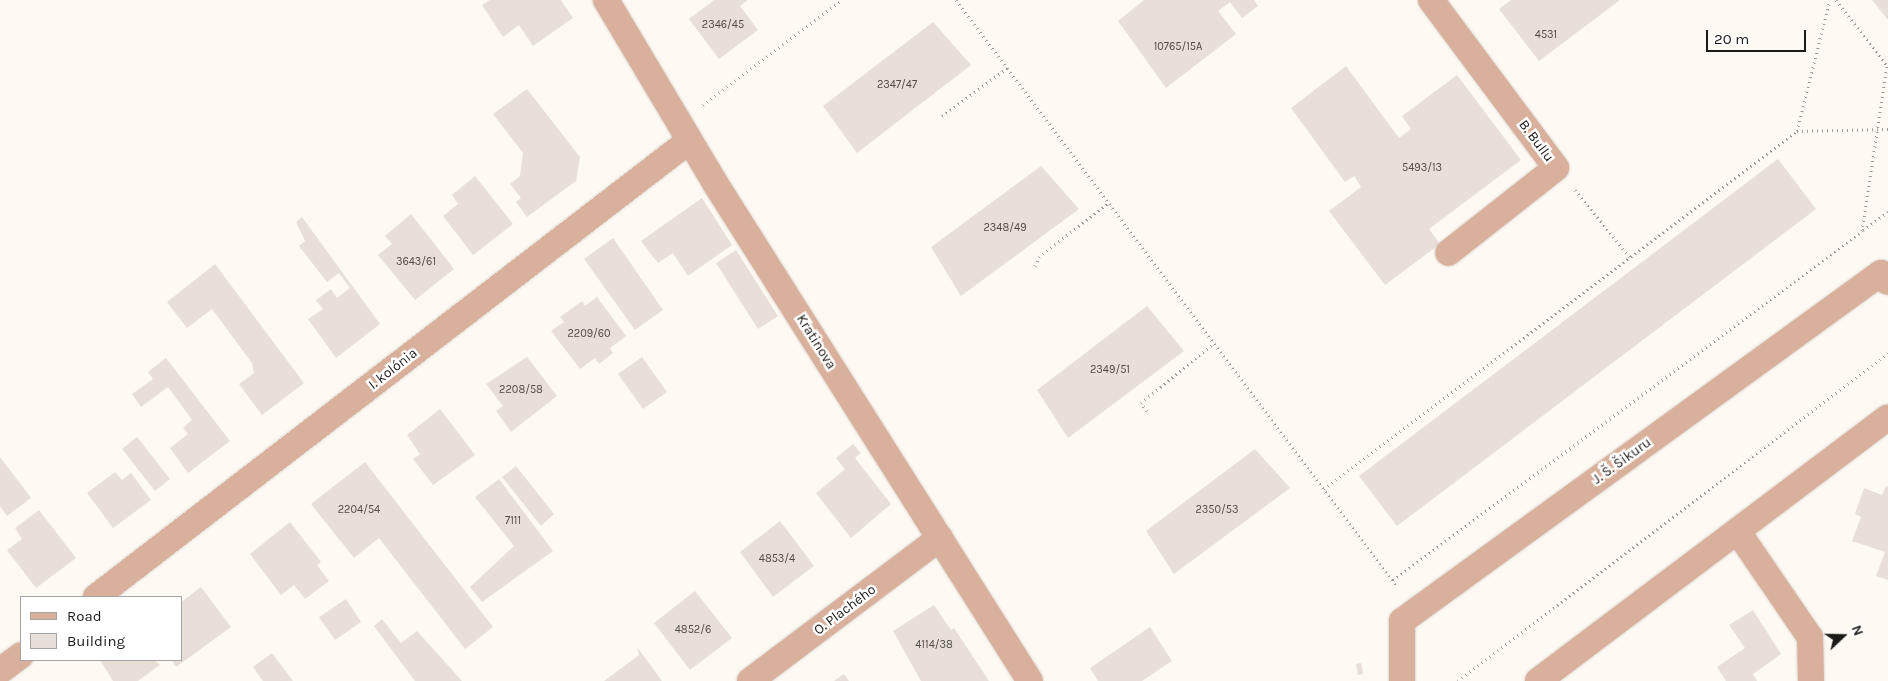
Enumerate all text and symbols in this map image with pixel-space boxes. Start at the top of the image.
house number: 2346/45 [702,18,744,32]
scale bar [1708,20,1808,52]
house number: 4531 [1535,28,1557,42]
text: 20 m [1714,30,1749,48]
house number: 10765/15A [1154,40,1202,54]
house number: 2347/47 [877,78,917,92]
street label: B. Bullu [1515,117,1557,165]
house number: 5493/13 [1402,161,1442,175]
house number: 2348/49 [983,221,1027,235]
house number: 3643/61 [396,255,436,269]
street label: Kratinova [793,311,839,373]
house number: 2209/60 [567,327,611,341]
street label: I. kolónia [365,345,421,393]
house number: 2349/51 [1090,363,1130,377]
house number: 2208/58 [499,383,543,397]
street label: J. Š. Šikuru [1589,434,1655,488]
house number: 2204/54 [338,503,380,517]
house number: 2350/53 [1195,503,1239,517]
house number: 7111 [505,514,521,528]
house number: 4853/4 [759,552,795,566]
street label: O. Plachého [811,581,879,639]
legend [20,596,182,661]
text: Road [67,607,102,625]
north arrow [1818,611,1868,661]
house number: 4852/6 [675,623,711,637]
text: N [1848,623,1867,638]
text: Building [67,632,125,650]
house number: 4114/38 [915,638,953,652]

